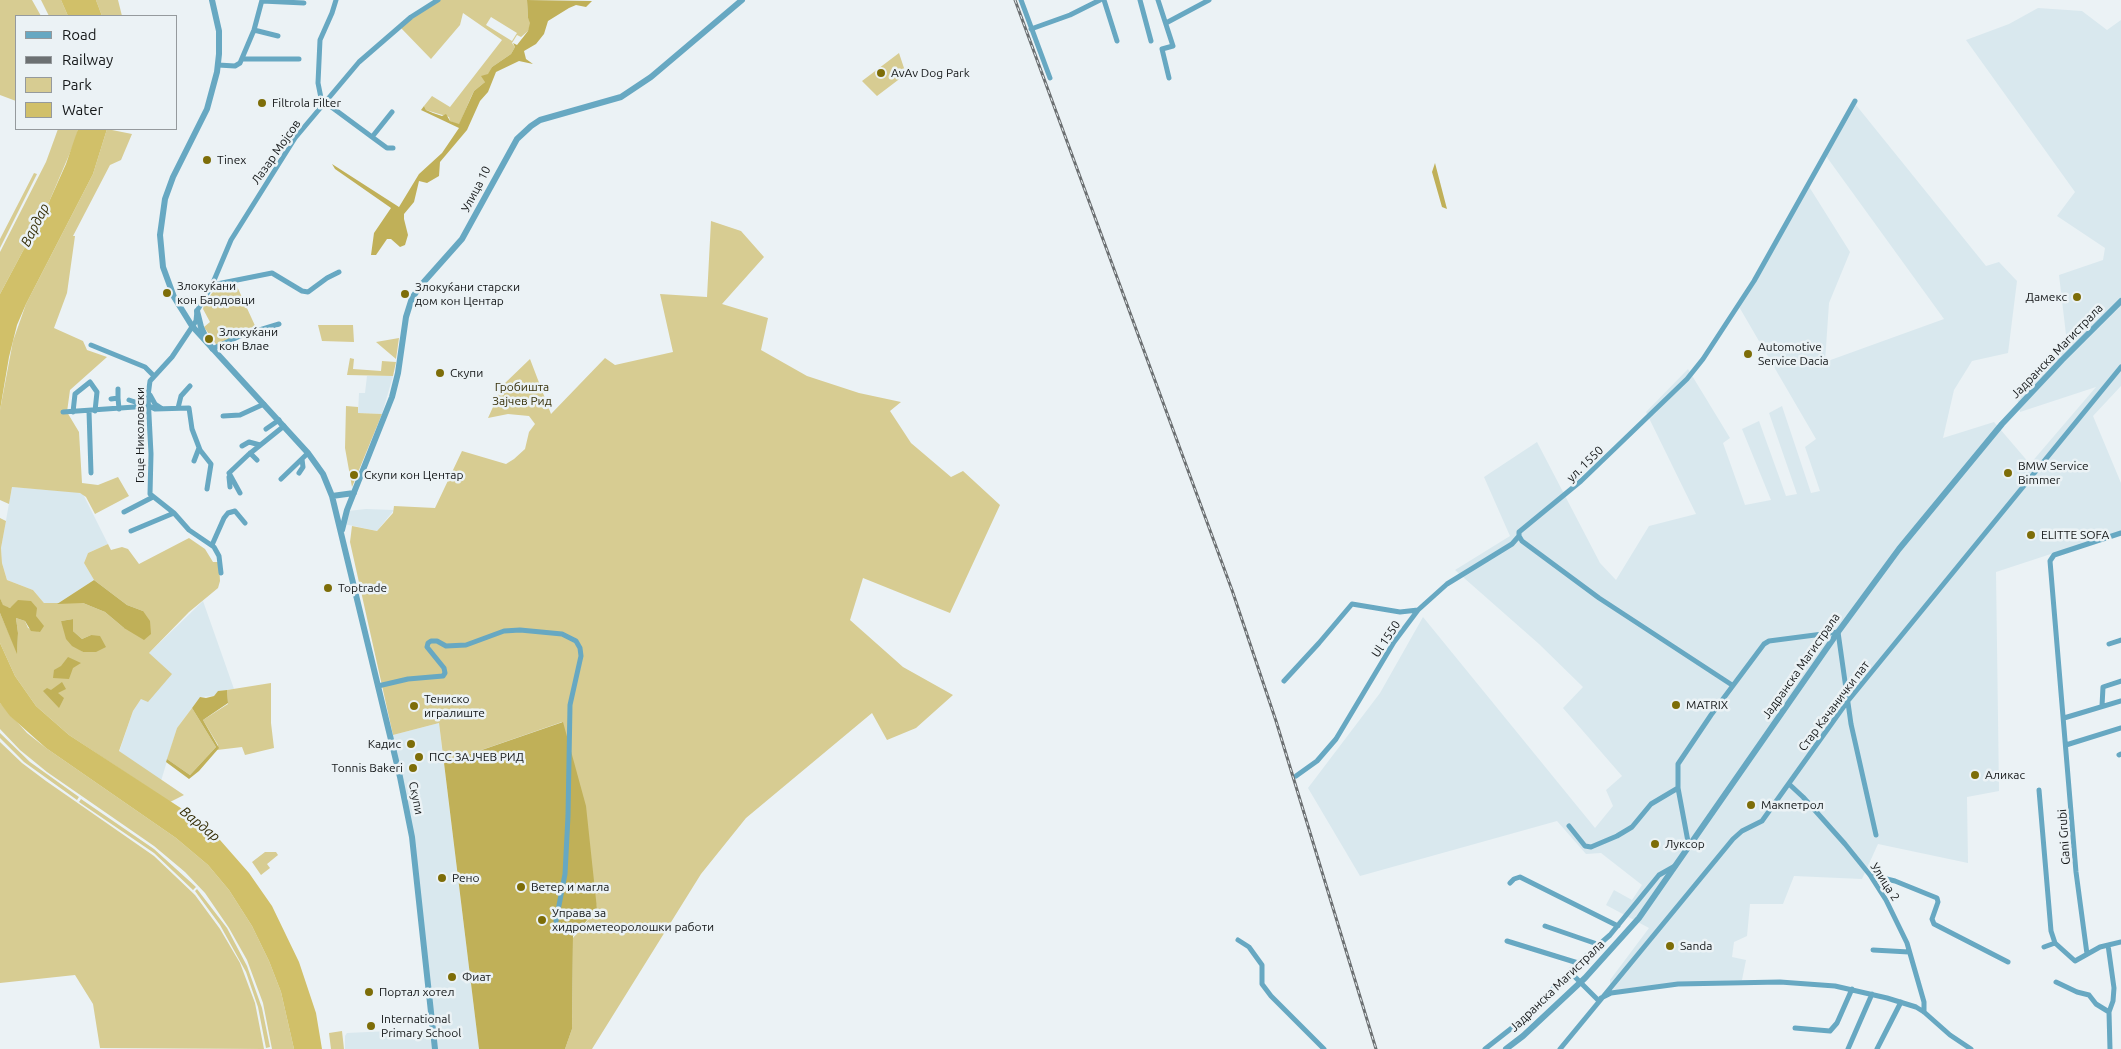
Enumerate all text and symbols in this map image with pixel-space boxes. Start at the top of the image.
legend [15,15,178,130]
text: Road [62,26,97,43]
text: Railway [62,51,113,68]
place label: AvAv Dog Park [891,66,970,80]
marker: AvAv Dog Park [875,67,887,79]
text: Park [62,76,92,93]
place label: Filtrola Filter [272,96,341,110]
marker: Filtrola Filter [256,97,268,109]
text: Water [62,101,103,118]
street label: Лазар Мојсов [248,117,304,187]
place label: Tinex [217,153,246,167]
marker: Tinex [201,154,213,166]
street label: Улица 10 [458,164,494,214]
water label: Вардар [17,201,53,249]
place label: Злокуќани кон Бардовци [177,279,255,307]
place label: Злокуќани старски дом кон Центар [415,280,520,308]
marker: Злокуќани кон Бардовци [161,287,173,299]
marker: Злокуќани старски дом кон Центар [399,288,411,300]
place label: Дамекс [2026,290,2067,304]
marker: Дамекс [2071,291,2083,303]
street label: Јадранска Магистрала [2008,301,2106,401]
place label: Злокуќани кон Влае [219,325,278,353]
marker: Злокуќани кон Влае [203,333,215,345]
place label: Automotive Service Dacia [1758,340,1829,368]
marker: Automotive Service Dacia [1742,348,1754,360]
place label: Скупи [450,366,483,380]
marker: Скупи [434,367,446,379]
park label: Гробишта Зајчев Рид [492,380,552,408]
street label: Гоце Николовски [133,387,147,483]
street label: ул. 1550 [1564,443,1606,485]
place label: BMW Service Bimmer [2018,459,2089,487]
marker: BMW Service Bimmer [2002,467,2014,479]
place label: Скупи кон Центар [364,468,463,482]
marker: Скупи кон Центар [348,469,360,481]
place label: ELITTE SOFA [2041,528,2109,542]
marker: ELITTE SOFA [2025,529,2037,541]
place label: Toptrade [338,581,387,595]
marker: Toptrade [322,582,334,594]
street label: Јадранска Магистрала [1759,610,1843,722]
street label: Ul 1550 [1369,618,1403,660]
street label: Стар Качанички пат [1795,658,1873,754]
place label: Тениско игралиште [424,692,485,720]
place label: MATRIX [1686,698,1728,712]
marker: MATRIX [1670,699,1682,711]
marker: Тениско игралиште [408,700,420,712]
place label: Кадис [368,737,401,751]
marker: Кадис [405,738,417,750]
place label: ПСС ЗАЈЧЕВ РИД [429,750,524,764]
marker: ПСС ЗАЈЧЕВ РИД [413,751,425,763]
place label: Tonnis Bakeri [332,761,403,775]
marker: Tonnis Bakeri [407,762,419,774]
place label: Аликас [1985,768,2025,782]
marker: Аликас [1969,769,1981,781]
street label: Скупи [405,780,427,816]
place label: Макпетрол [1761,798,1824,812]
marker: Макпетрол [1745,799,1757,811]
water label: Вардар [177,803,223,845]
street label: Gani Grubi [2055,809,2073,865]
place label: Луксор [1665,837,1705,851]
marker: Луксор [1649,838,1661,850]
street label: Улица 2 [1867,860,1903,904]
place label: Рено [452,871,480,885]
marker: Рено [436,872,448,884]
place label: Ветер и магла [531,880,609,894]
marker: Ветер и магла [515,881,527,893]
place label: Управа за хидрометеоролошки работи [552,906,714,934]
marker: Управа за хидрометеоролошки работи [536,914,548,926]
street label: Јадранска Магистрала [1507,937,1607,1035]
place label: Sanda [1680,939,1713,953]
marker: Sanda [1664,940,1676,952]
place label: Фиат [462,970,491,984]
marker: Фиат [446,971,458,983]
place label: Портал хотел [379,985,454,999]
marker: Портал хотел [363,986,375,998]
place label: International Primary School [381,1012,461,1040]
marker: International Primary School [365,1020,377,1032]

